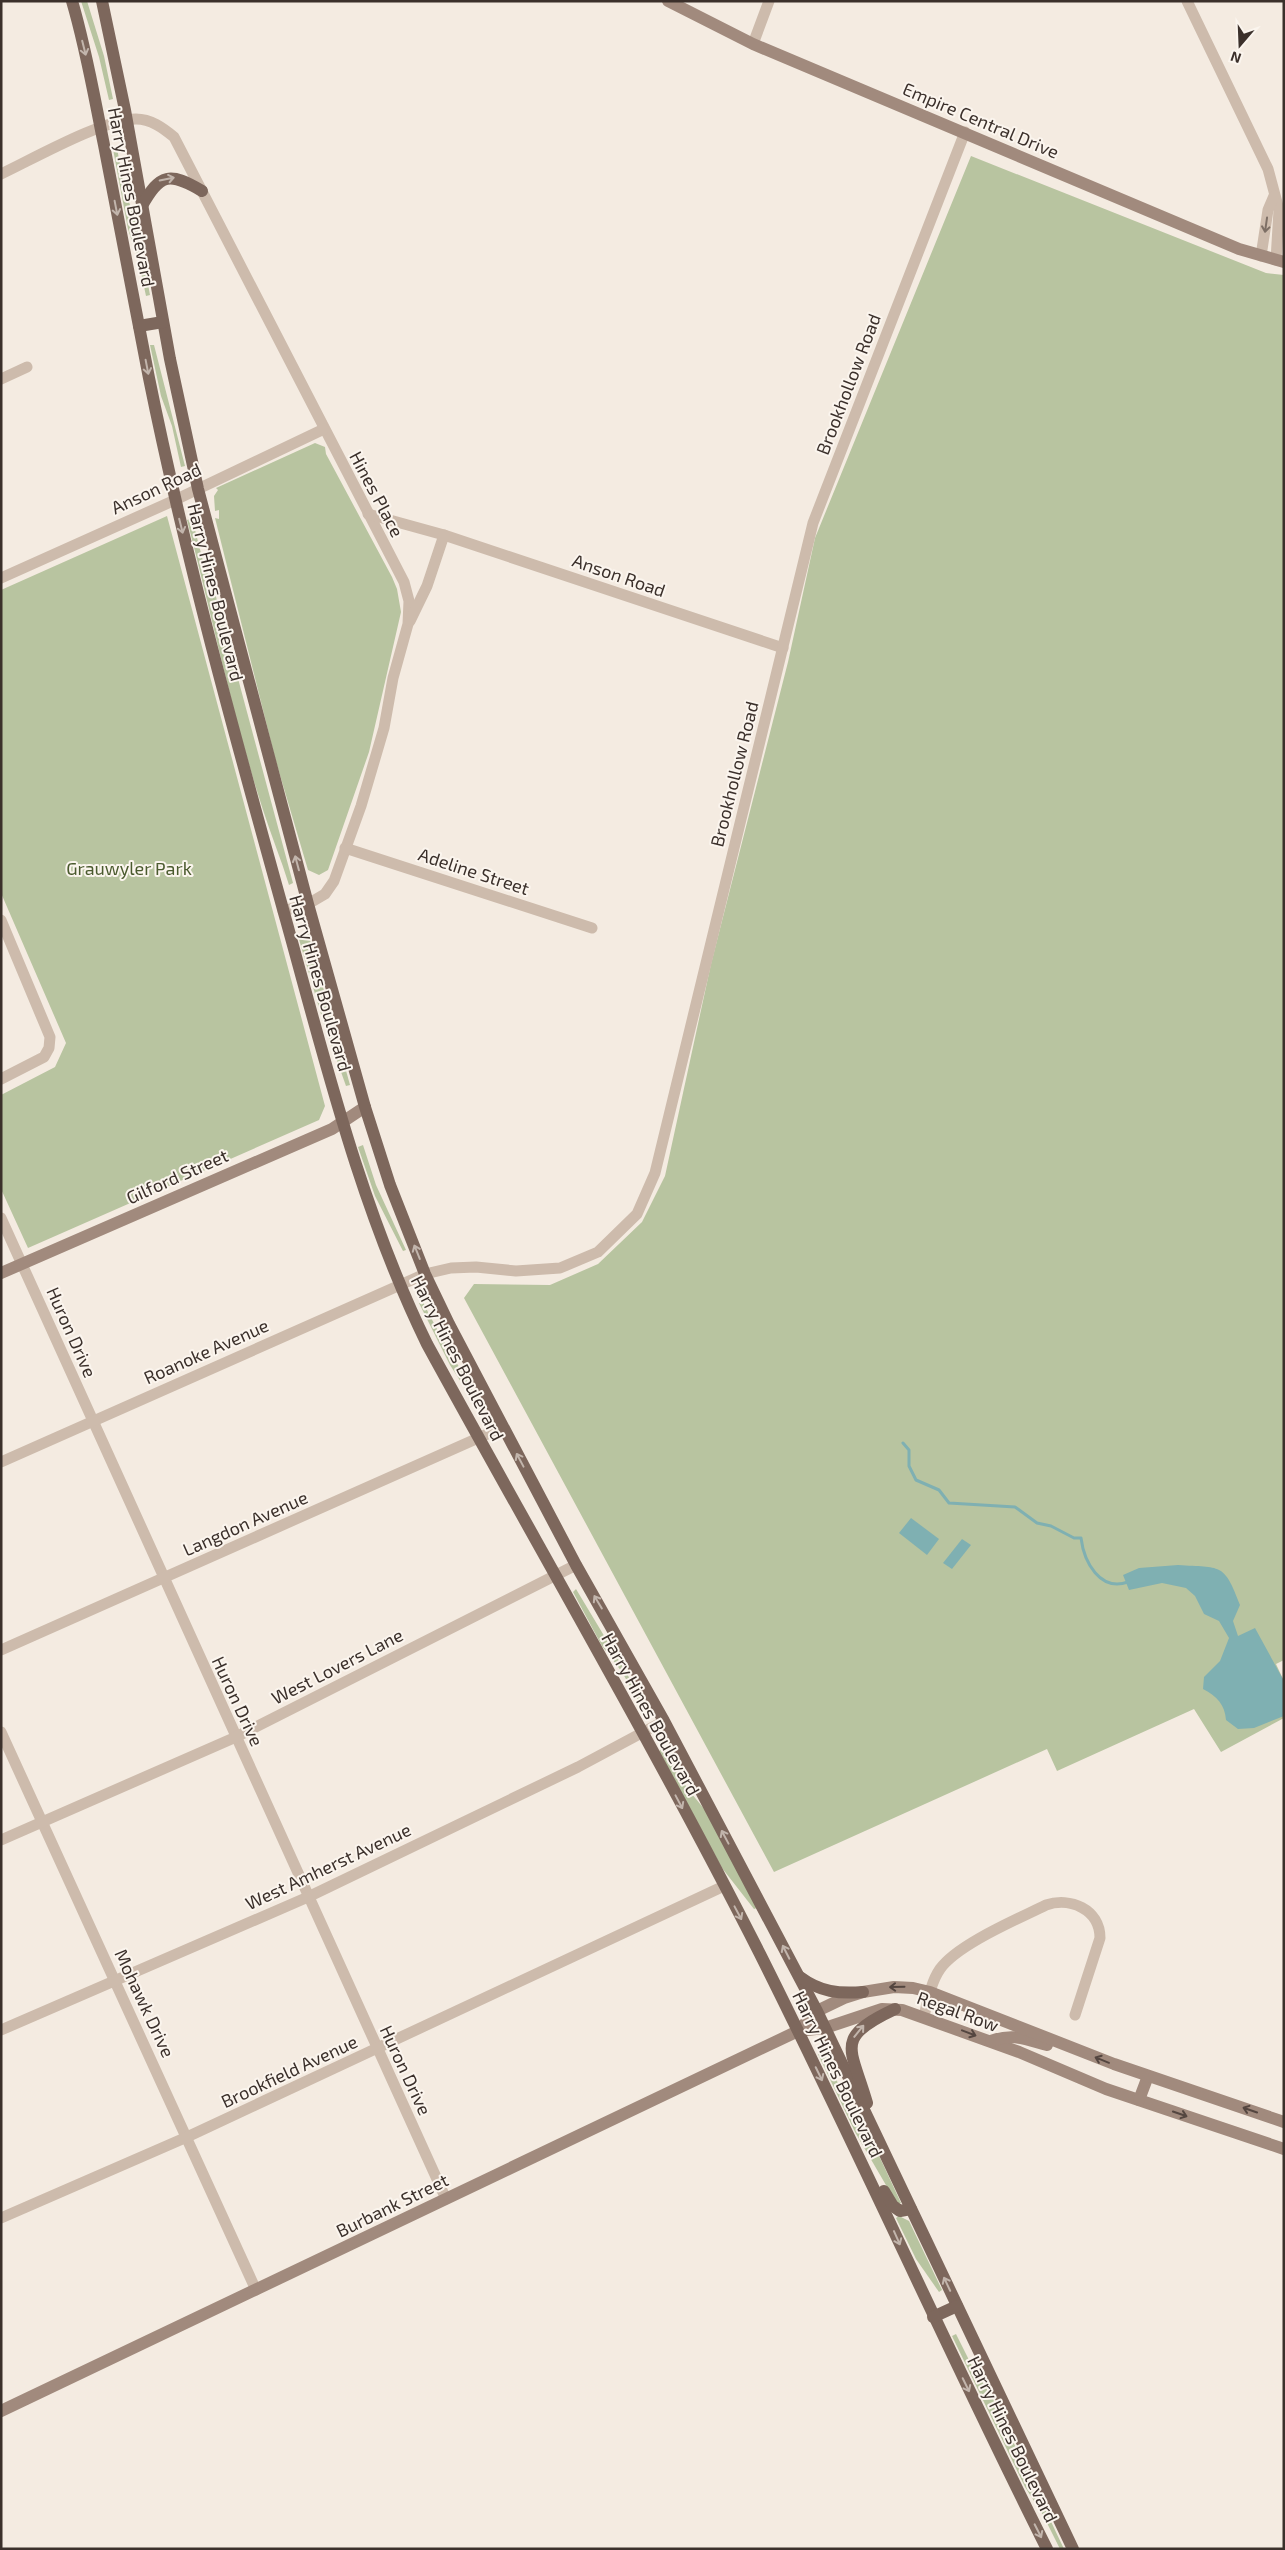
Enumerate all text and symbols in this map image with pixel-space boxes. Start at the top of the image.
north arrow [1215,20,1265,70]
one-way arrow [80,40,89,56]
text: N [1228,48,1243,67]
street label: Empire Central Drive [900,77,1062,163]
street label: Harry Hines Boulevard [104,105,160,289]
one-way arrow [159,174,175,184]
one-way arrow [112,199,122,215]
one-way arrow [1261,217,1271,233]
street label: Brookhollow Road [811,310,885,458]
one-way arrow [143,359,153,375]
street label: Hines Place [345,447,409,541]
street label: Anson Road [107,458,205,518]
street label: Harry Hines Boulevard [183,501,249,683]
one-way arrow [177,518,186,534]
street label: Anson Road [570,549,668,601]
street label: Brookhollow Road [705,699,763,849]
street label: Adeline Street [416,843,532,899]
one-way arrow [291,855,301,871]
park label: Grauwyler Park [66,857,192,879]
street label: Harry Hines Boulevard [285,892,357,1074]
street label: Gilford Street [123,1144,232,1208]
one-way arrow [411,1244,420,1259]
street label: Harry Hines Boulevard [407,1272,509,1444]
street label: Huron Drive [42,1283,102,1381]
street label: Roanoke Avenue [140,1314,272,1388]
one-way arrow [515,1452,525,1467]
street label: Langdon Avenue [179,1486,311,1560]
one-way arrow [593,1595,603,1609]
street label: West Lovers Lane [268,1623,406,1709]
street label: Harry Hines Boulevard [597,1629,705,1799]
street label: Huron Drive [208,1653,268,1749]
one-way arrow [674,1795,684,1810]
street label: West Amherst Avenue [242,1818,414,1914]
one-way arrow [720,1830,729,1845]
one-way arrow [733,1905,743,1920]
street label: Mohawk Drive [110,1945,180,2061]
one-way arrow [781,1945,790,1960]
one-way arrow [889,1983,905,1992]
street label: Regal Row [914,1986,1002,2036]
street label: Harry Hines Boulevard [788,1987,888,2161]
street label: Huron Drive [376,2022,436,2118]
one-way arrow [853,2025,864,2038]
one-way arrow [961,2029,976,2038]
street label: Brookfield Avenue [217,2030,361,2112]
one-way arrow [1095,2054,1110,2064]
one-way arrow [815,2066,824,2081]
one-way arrow [1242,2105,1258,2115]
one-way arrow [1172,2110,1188,2119]
street label: Burbank Street [332,2168,452,2242]
one-way arrow [893,2230,903,2245]
one-way arrow [941,2276,951,2291]
street label: Harry Hines Boulevard [963,2352,1063,2526]
one-way arrow [962,2377,971,2392]
one-way arrow [1033,2523,1043,2538]

